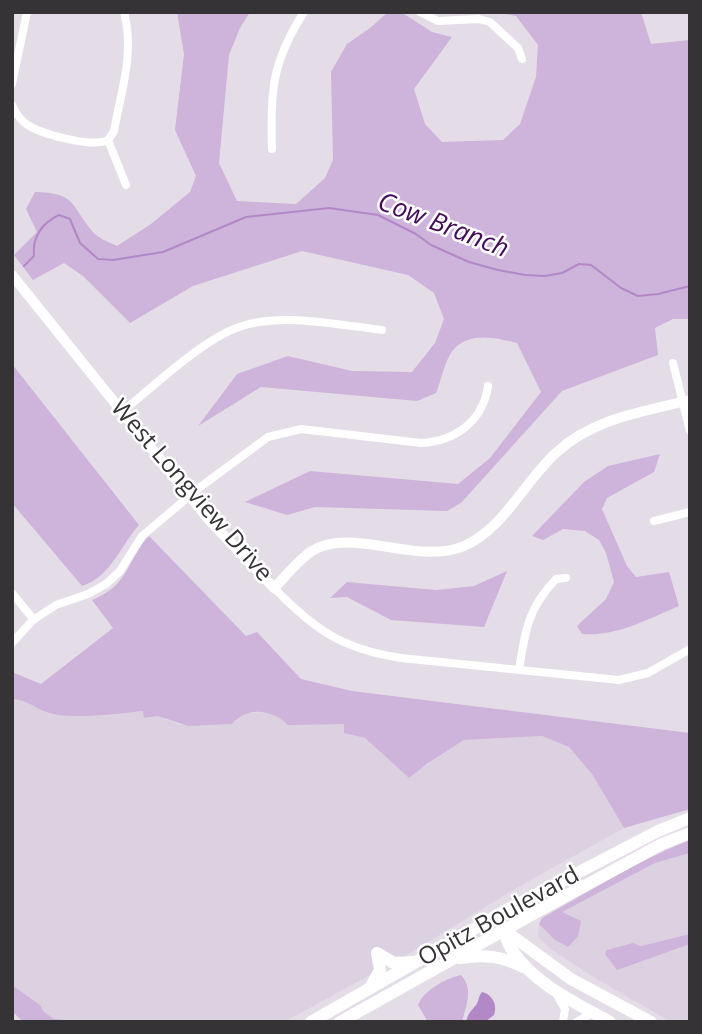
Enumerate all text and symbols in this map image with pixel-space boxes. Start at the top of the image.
water label: Cow Branch [373,187,513,265]
street label: West Longview Drive [104,394,278,588]
street label: Opitz Boulevard [414,861,584,973]

